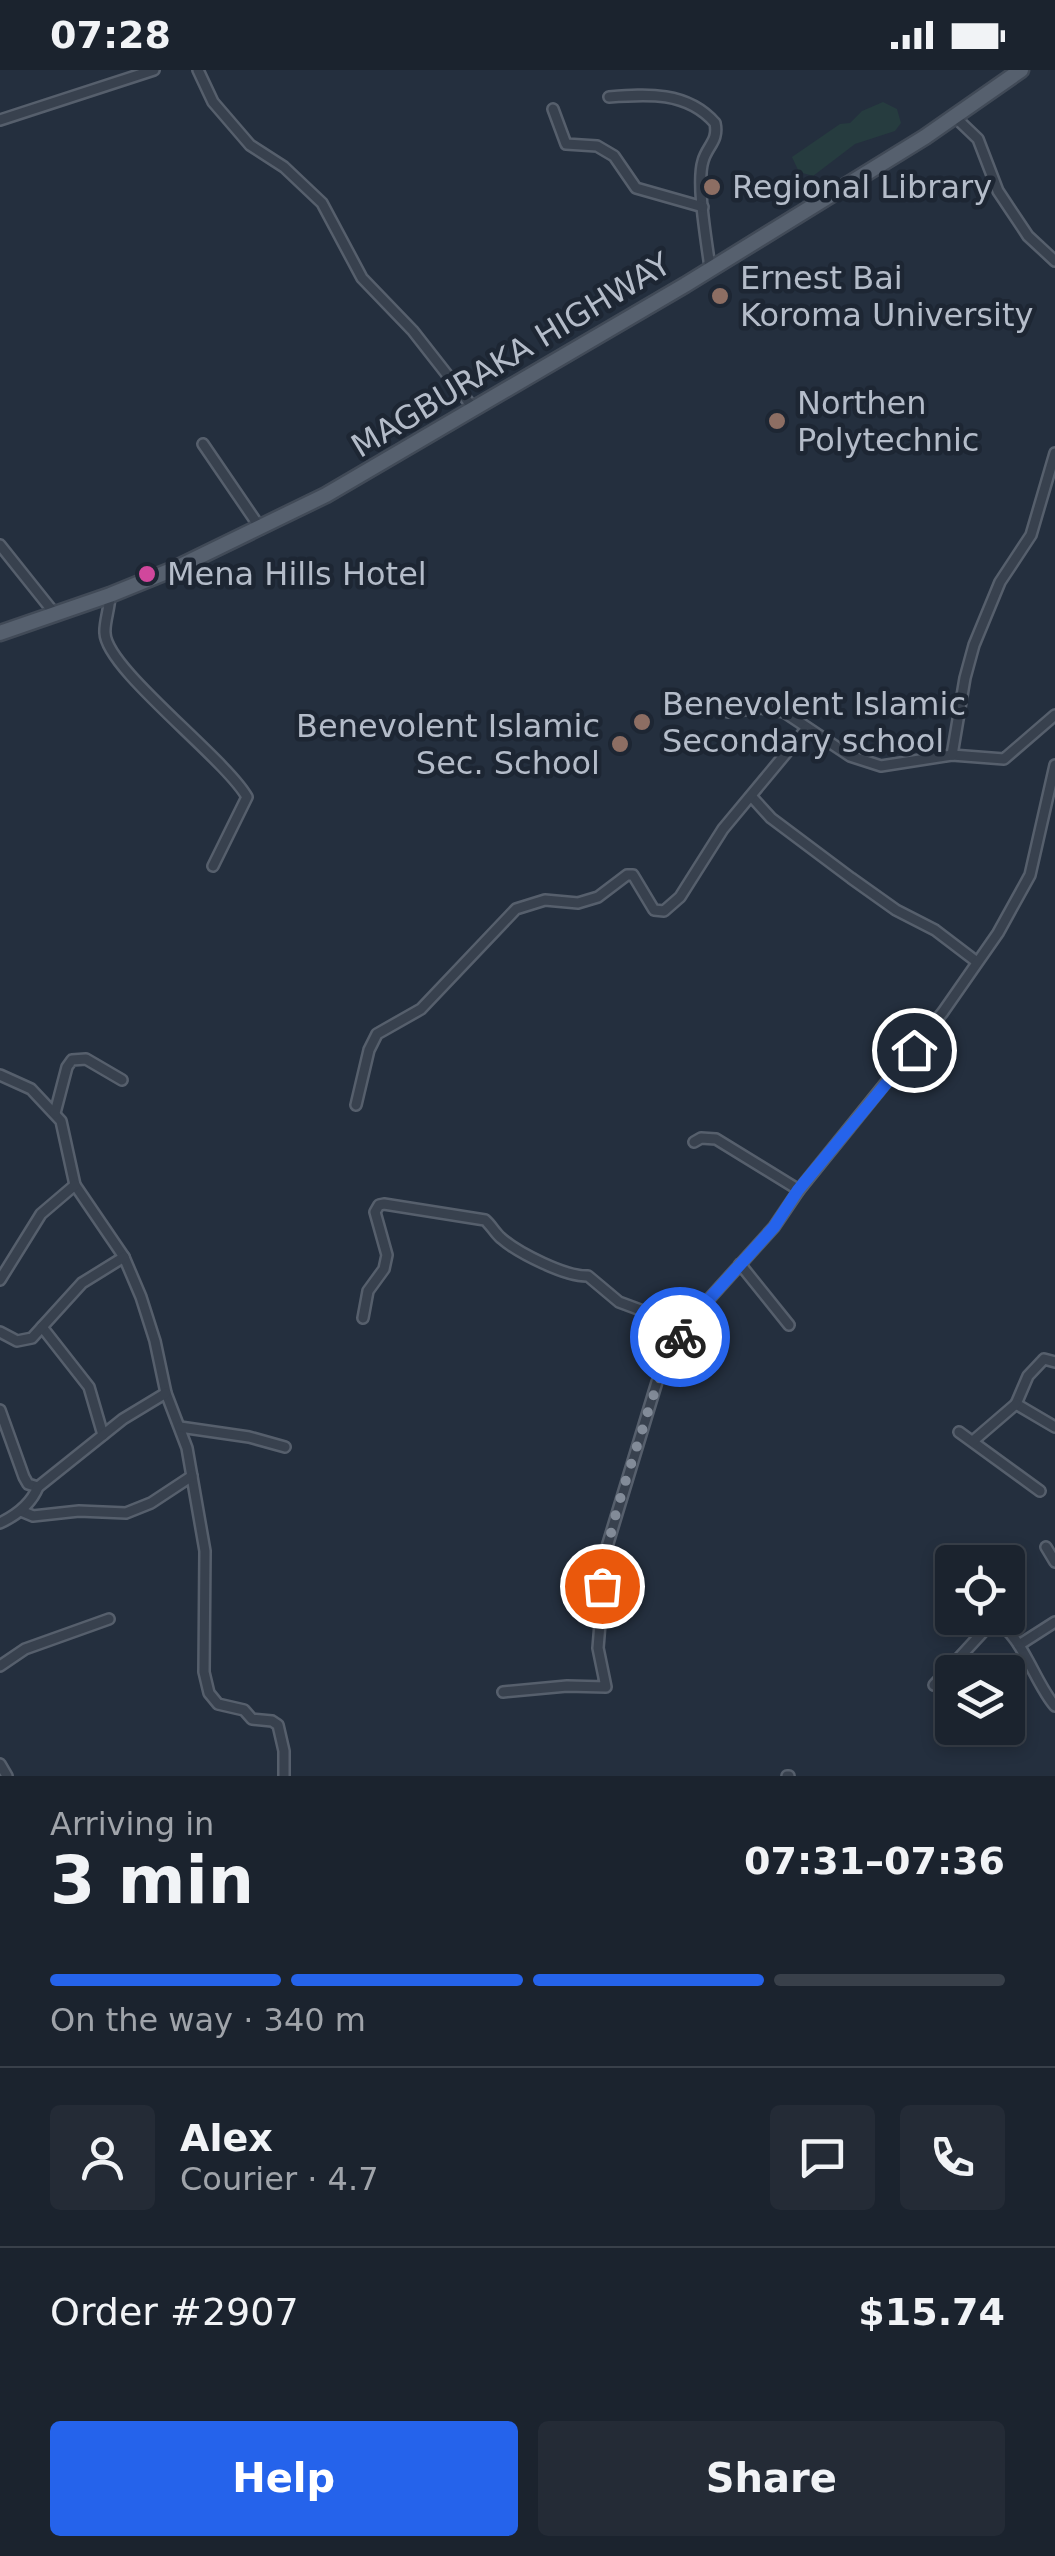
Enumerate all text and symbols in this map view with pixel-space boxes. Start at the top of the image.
text: 07:28 [50,13,171,57]
place label: Regional Library [732,168,992,206]
marker: Regional Library [701,176,723,198]
street label: MAGBURAKA HIGHWAY [345,244,678,465]
place label: Ernest Bai Koroma University [740,259,1033,334]
marker: Ernest Bai Koroma University [709,285,731,307]
place label: Northen Polytechnic [797,384,979,459]
marker: Northen Polytechnic [766,410,788,432]
place label: Mena Hills Hotel [167,555,427,593]
marker: Mena Hills Hotel [136,563,158,585]
place label: Benevolent Islamic Secondary school [662,685,966,760]
place label: Benevolent Islamic Sec. School [296,707,600,782]
marker: Benevolent Islamic Secondary school [631,711,653,733]
marker: Benevolent Islamic Sec. School [609,733,631,755]
pin [872,1008,957,1093]
icon: home [887,1023,942,1078]
courier [630,1287,730,1387]
icon: bike [653,1310,708,1365]
pin [560,1544,645,1629]
map controls [935,1545,1025,1745]
button: locate [935,1545,1025,1635]
icon: bag [575,1559,630,1614]
button: layers [935,1655,1025,1745]
text: Arriving in [50,1805,214,1843]
text: 07:31–07:36 [744,1839,1005,1883]
text: 3 min [50,1843,254,1918]
text: On the way · 340 m [50,2001,366,2039]
button: person [50,2105,155,2210]
button: chat [770,2105,875,2210]
button: phone [900,2105,1005,2210]
text: Alex [180,2116,273,2160]
text: Courier · 4.7 [180,2160,379,2198]
text: Order #2907 [50,2290,299,2334]
text: $15.74 [858,2290,1005,2334]
button: Help [50,2421,518,2536]
button: Share [538,2421,1005,2536]

